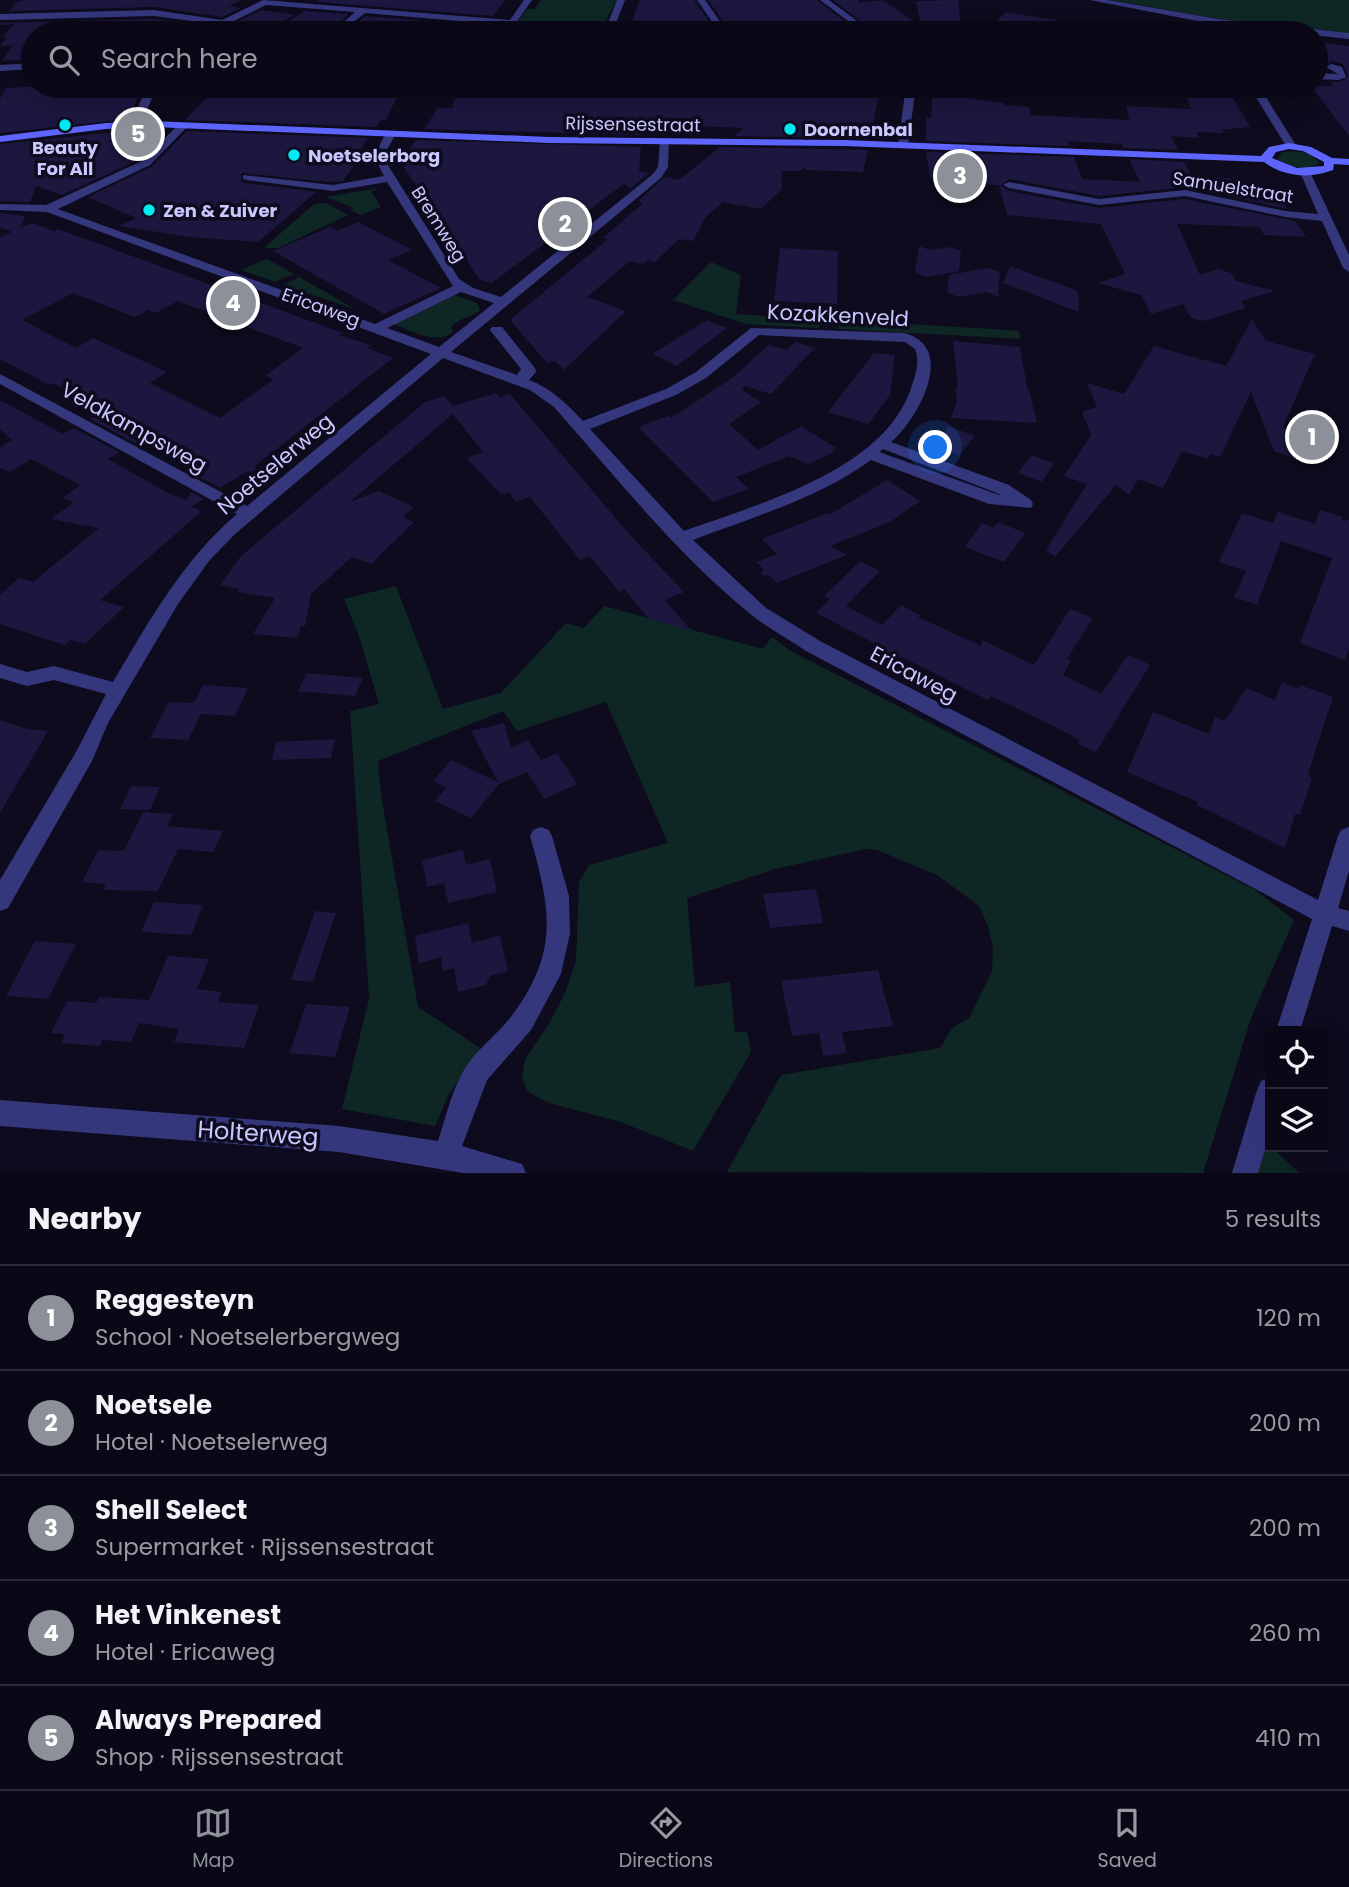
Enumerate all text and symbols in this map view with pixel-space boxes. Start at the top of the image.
search box [21,21,1328,98]
icon: search [45,41,83,79]
text: Search here [101,41,258,77]
pin: 5 [115,108,161,160]
street label: Rijssensestraat [565,110,701,138]
marker: Beauty For All [57,117,73,133]
place label: Doornenbal [804,117,913,142]
marker: Doornenbal [782,121,798,137]
place label: Beauty For All [32,135,99,181]
place label: Noetselerborg [308,143,440,168]
marker: Noetselerborg [286,147,302,163]
pin: 3 [937,150,983,202]
street label: Samuelstraat [1171,165,1295,209]
street label: Bremweg [406,181,472,267]
place label: Zen & Zuiver [163,198,277,223]
pin: 2 [542,198,588,250]
marker: Zen & Zuiver [141,202,157,218]
pin: 4 [210,277,256,329]
street label: Ericaweg [278,281,364,333]
street label: Kozakkenveld [766,297,910,333]
street label: Veldkampsweg [56,375,212,479]
street label: Noetselerweg [211,407,339,521]
pin: 1 [1289,411,1335,463]
your location [918,430,952,464]
street label: Ericaweg [865,639,963,709]
map controls [1265,1026,1328,1152]
button: locate [1265,1026,1328,1089]
button: layers [1265,1089,1328,1152]
street label: Holterweg [196,1112,320,1154]
text: Nearby [28,1197,142,1240]
text: 5 results [1225,1203,1321,1235]
text: Reggesteyn [95,1282,254,1318]
text: 1 [47,1302,55,1334]
text: 120 m [1256,1302,1321,1334]
text: School · Noetselerbergweg [95,1321,400,1353]
text: Noetsele [95,1387,212,1423]
text: 2 [44,1407,58,1439]
text: 200 m [1249,1407,1321,1439]
text: Hotel · Noetselerweg [95,1426,328,1458]
text: Shell Select [95,1492,247,1528]
text: 3 [44,1512,58,1544]
text: 200 m [1249,1512,1321,1544]
text: Supermarket · Rijssensestraat [95,1531,434,1563]
text: Het Vinkenest [95,1597,281,1633]
text: 4 [43,1617,59,1649]
text: 260 m [1249,1617,1321,1649]
text: Hotel · Ericaweg [95,1636,275,1668]
text: Always Prepared [95,1702,322,1738]
text: 5 [44,1722,58,1754]
text: 410 m [1255,1722,1321,1754]
text: Shop · Rijssensestraat [95,1741,344,1773]
tab: Map [192,1804,234,1875]
tab: Directions [619,1804,713,1875]
tab: Saved [1098,1804,1157,1875]

